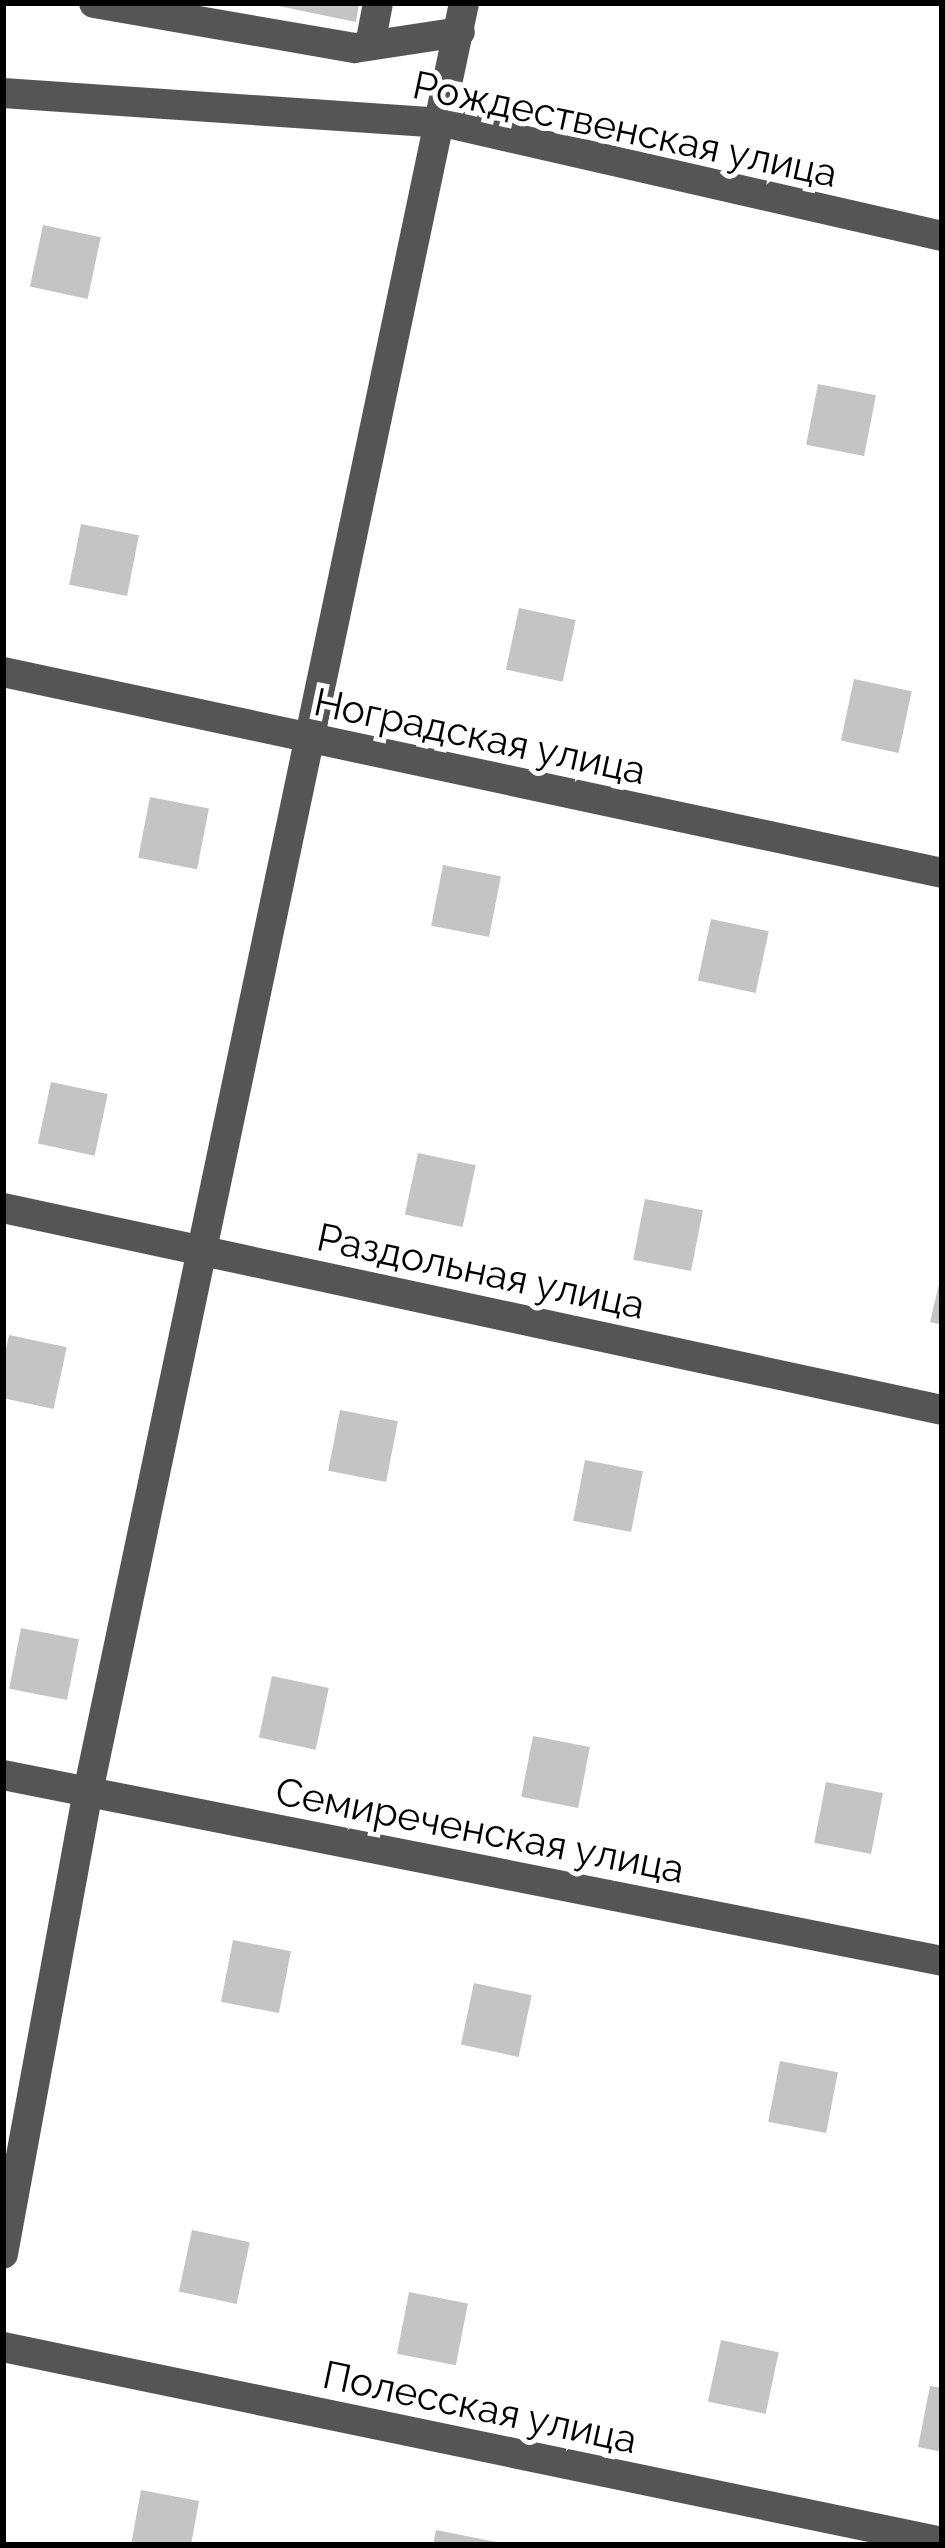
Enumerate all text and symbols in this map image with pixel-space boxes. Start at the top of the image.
street label: Рождественская улица [408,61,842,197]
street label: Ноградская улица [309,678,651,794]
street label: Раздольная улица [312,1213,650,1329]
street label: Семиреченская улица [271,1767,689,1893]
street label: Полесская улица [318,2351,642,2463]

